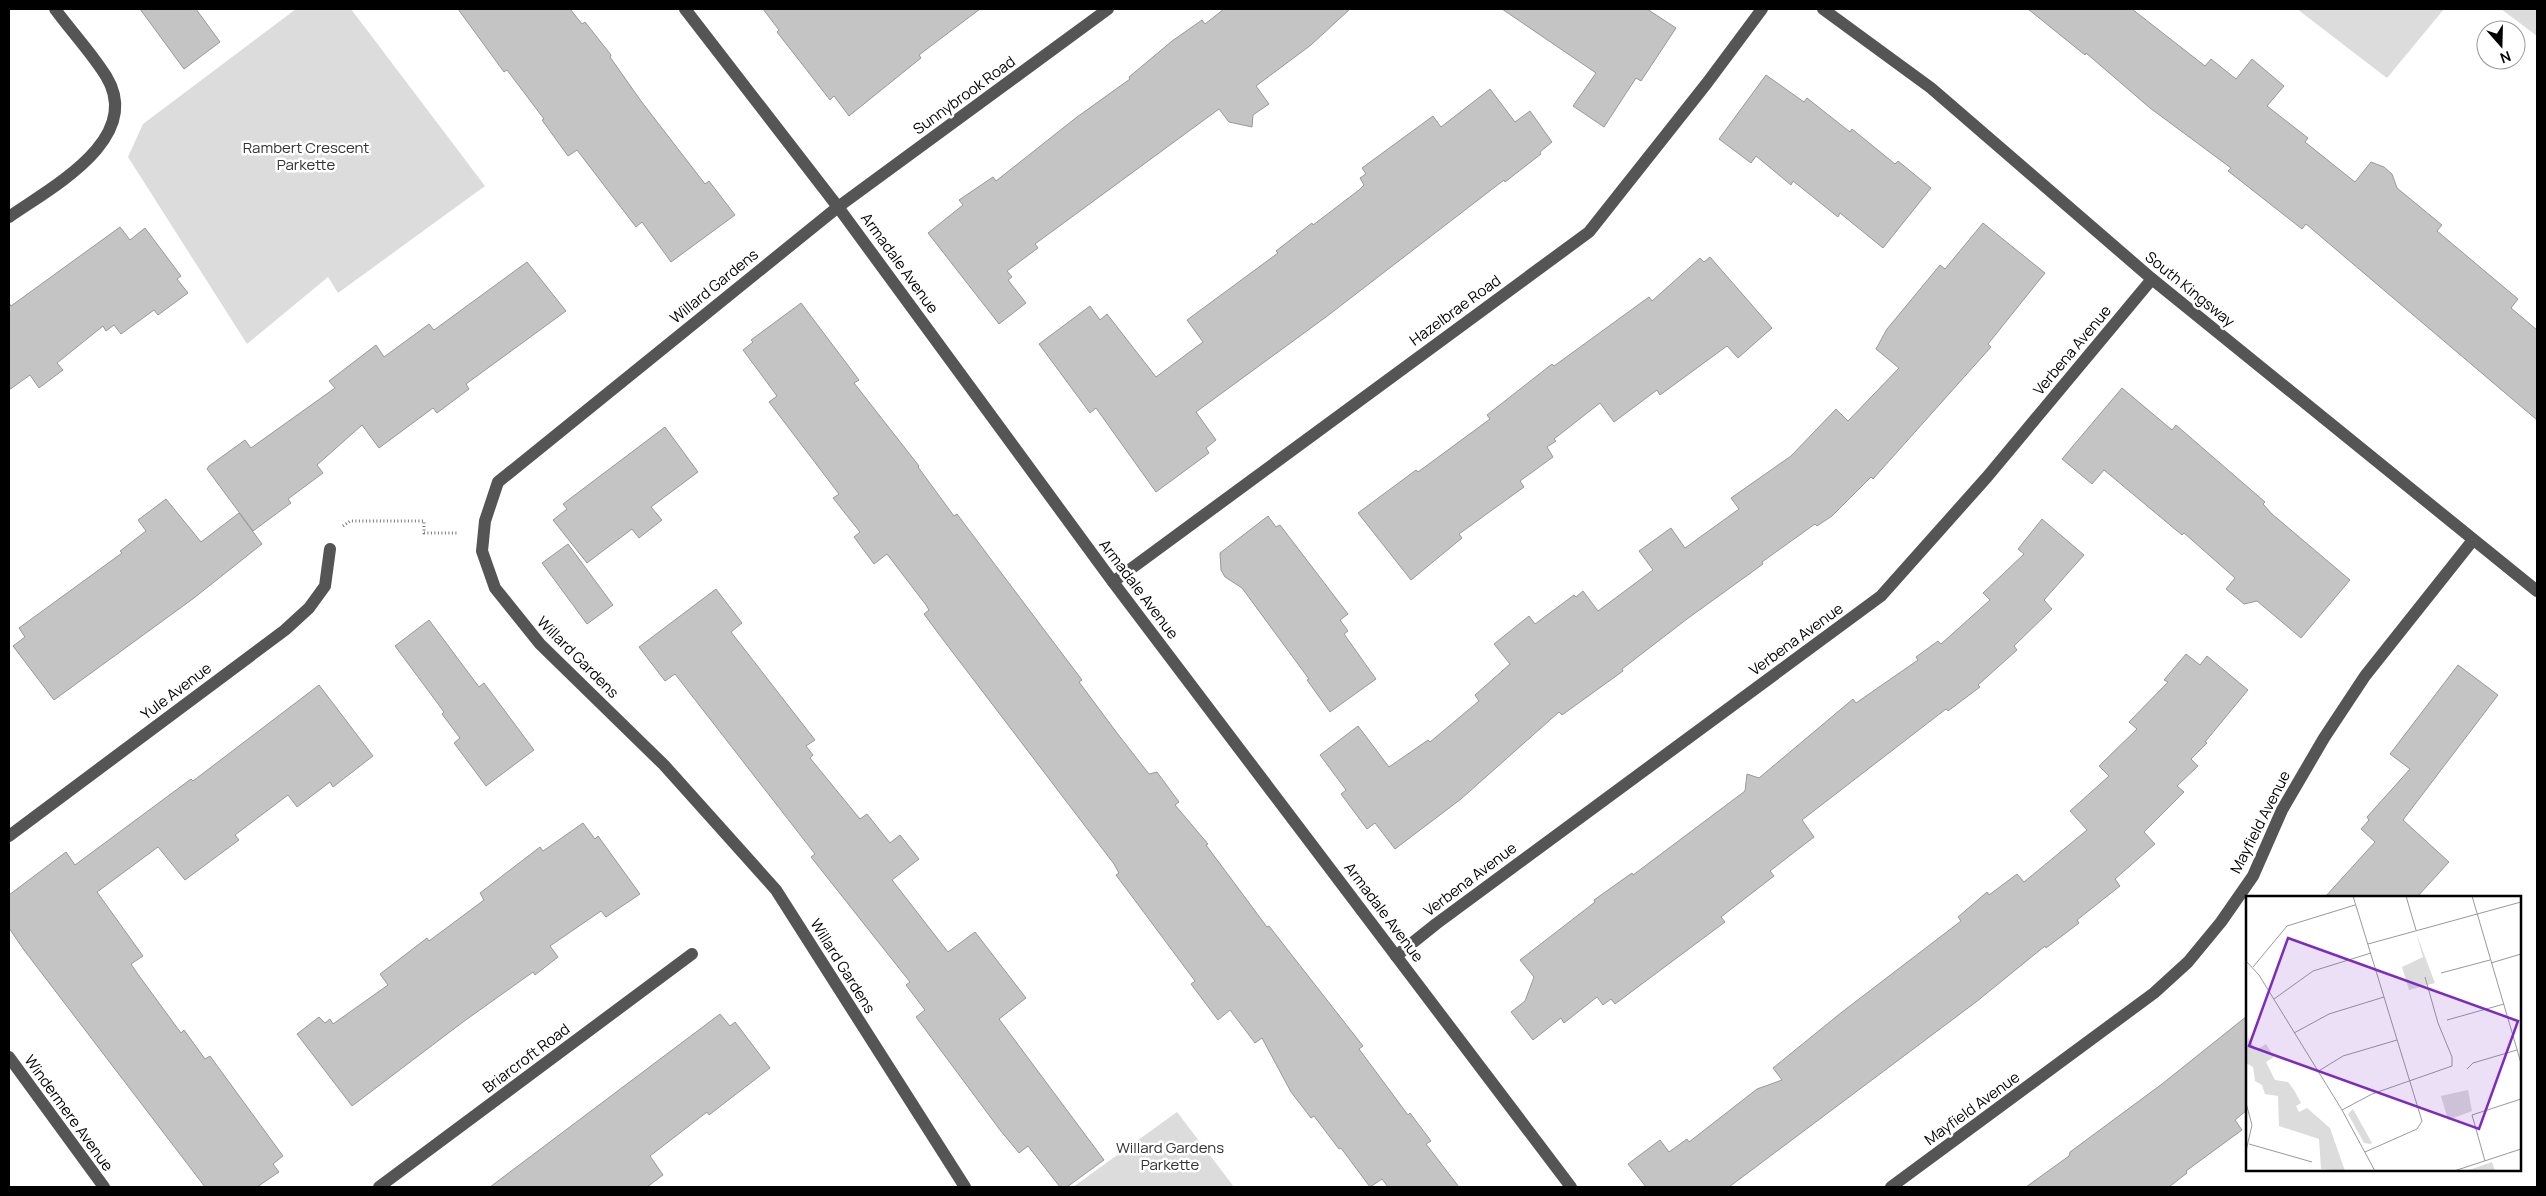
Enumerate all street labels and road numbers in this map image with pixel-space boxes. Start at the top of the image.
street label: Sunnybrook Road [909,51,1019,139]
street label: Armadale Avenue [856,208,944,318]
street label: Willard Gardens [665,244,763,328]
street label: South Kingsway [2141,246,2239,332]
street label: Hazelbrae Road [1405,270,1505,350]
street label: Verbena Avenue [2028,300,2116,399]
street label: Armadale Avenue [1095,535,1184,643]
street label: Verbena Avenue [1745,598,1847,680]
street label: Willard Gardens [532,611,624,703]
street label: Yule Avenue [136,657,216,724]
street label: Mayfield Avenue [2225,767,2295,877]
street label: Verbena Avenue [1419,837,1521,921]
street label: Armadale Avenue [1340,858,1429,966]
street label: Willard Gardens [805,915,881,1018]
street label: Briarcroft Road [478,1018,574,1098]
street label: Windermere Avenue [20,1051,118,1176]
street label: Mayfield Avenue [1920,1066,2024,1150]

